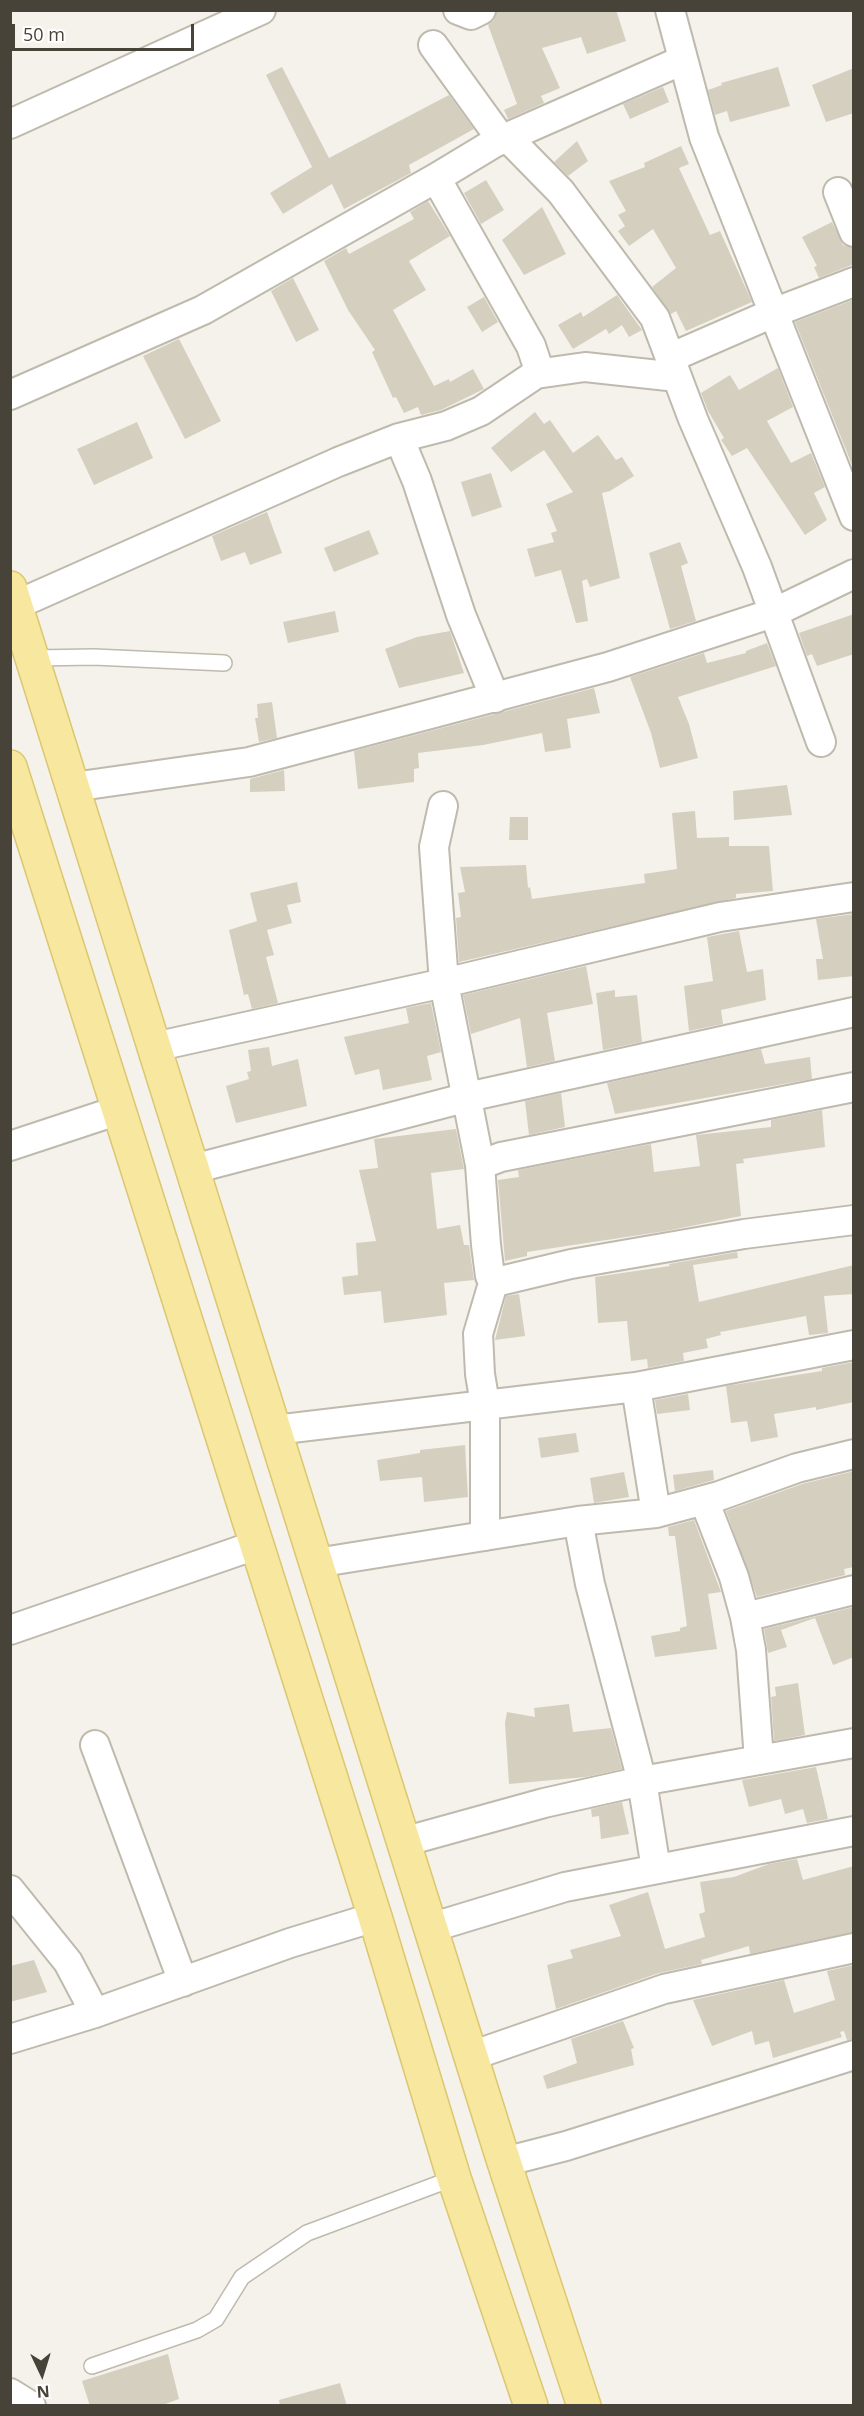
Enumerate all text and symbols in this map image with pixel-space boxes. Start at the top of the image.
scale bar [15,12,196,50]
text: 50 m [23,22,65,46]
north arrow [12,2344,72,2404]
text: N [36,2381,51,2403]

